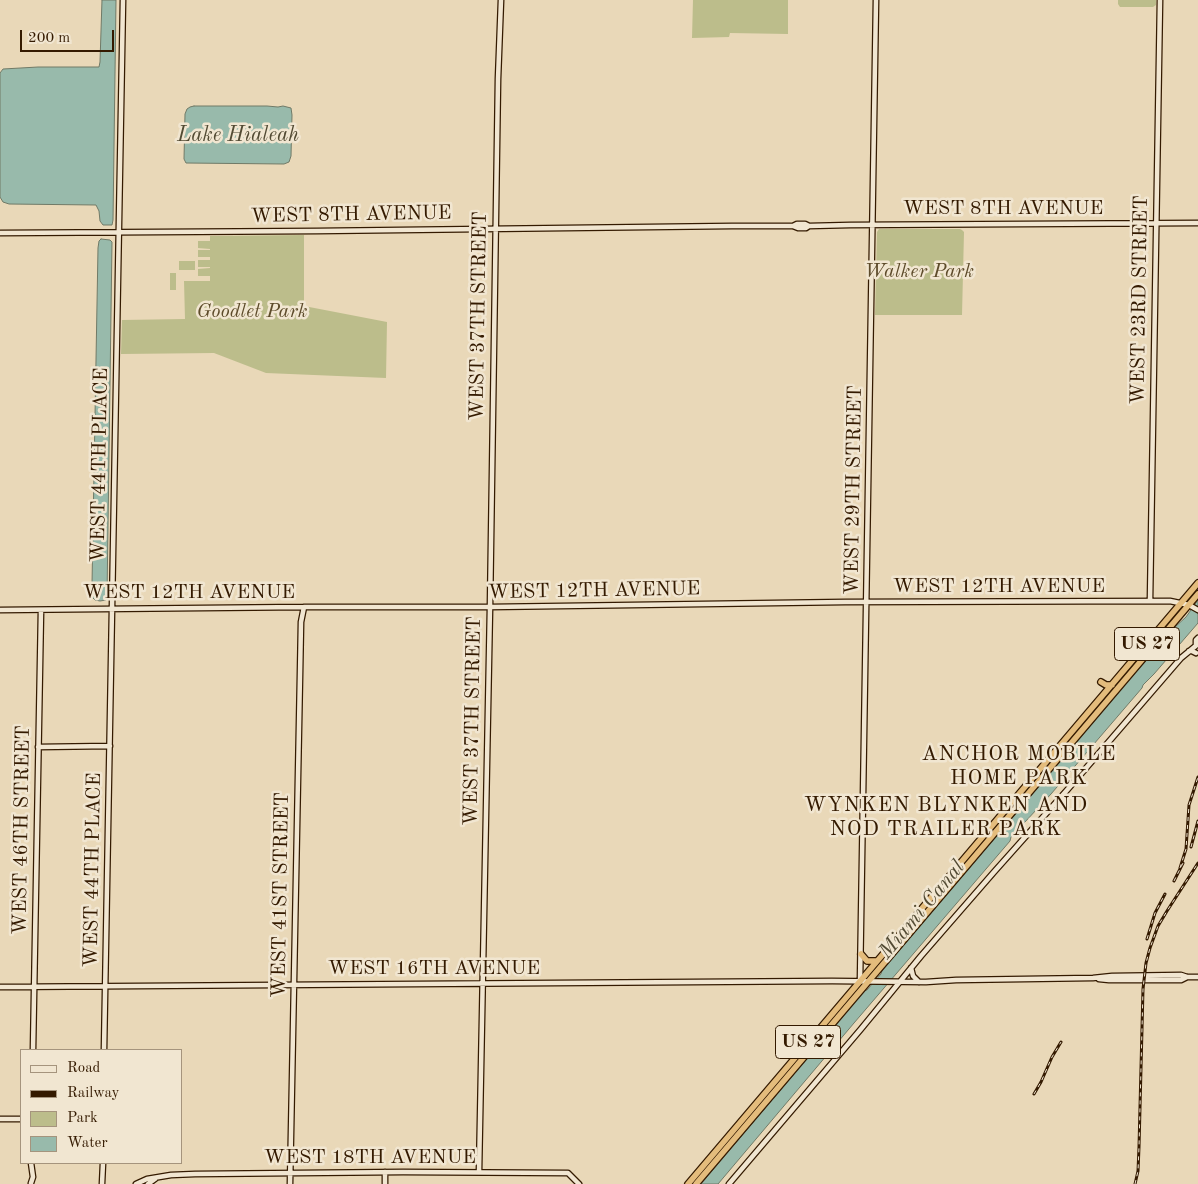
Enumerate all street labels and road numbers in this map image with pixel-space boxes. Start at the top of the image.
street label: WEST 23RD STREET [1126,195,1154,405]
street label: WEST 8TH AVENUE [903,197,1103,221]
street label: WEST 8TH AVENUE [250,201,452,229]
street label: WEST 37TH STREET [465,211,493,421]
street label: WEST 44TH PLACE [86,367,114,563]
street label: WEST 29TH STREET [840,385,868,595]
street label: WEST 12TH AVENUE [893,575,1105,599]
street label: WEST 12TH AVENUE [488,577,700,605]
street label: WEST 12TH AVENUE [83,581,295,605]
street label: WEST 37TH STREET [459,616,487,826]
road number: US 27 [1114,628,1180,661]
street label: WEST 46TH STREET [8,725,36,935]
street label: WEST 44TH PLACE [79,772,107,968]
street label: WEST 41ST STREET [267,792,295,998]
street label: WEST 16TH AVENUE [328,957,540,981]
road number: US 27 [776,1026,840,1058]
street label: WEST 18TH AVENUE [264,1146,476,1170]

